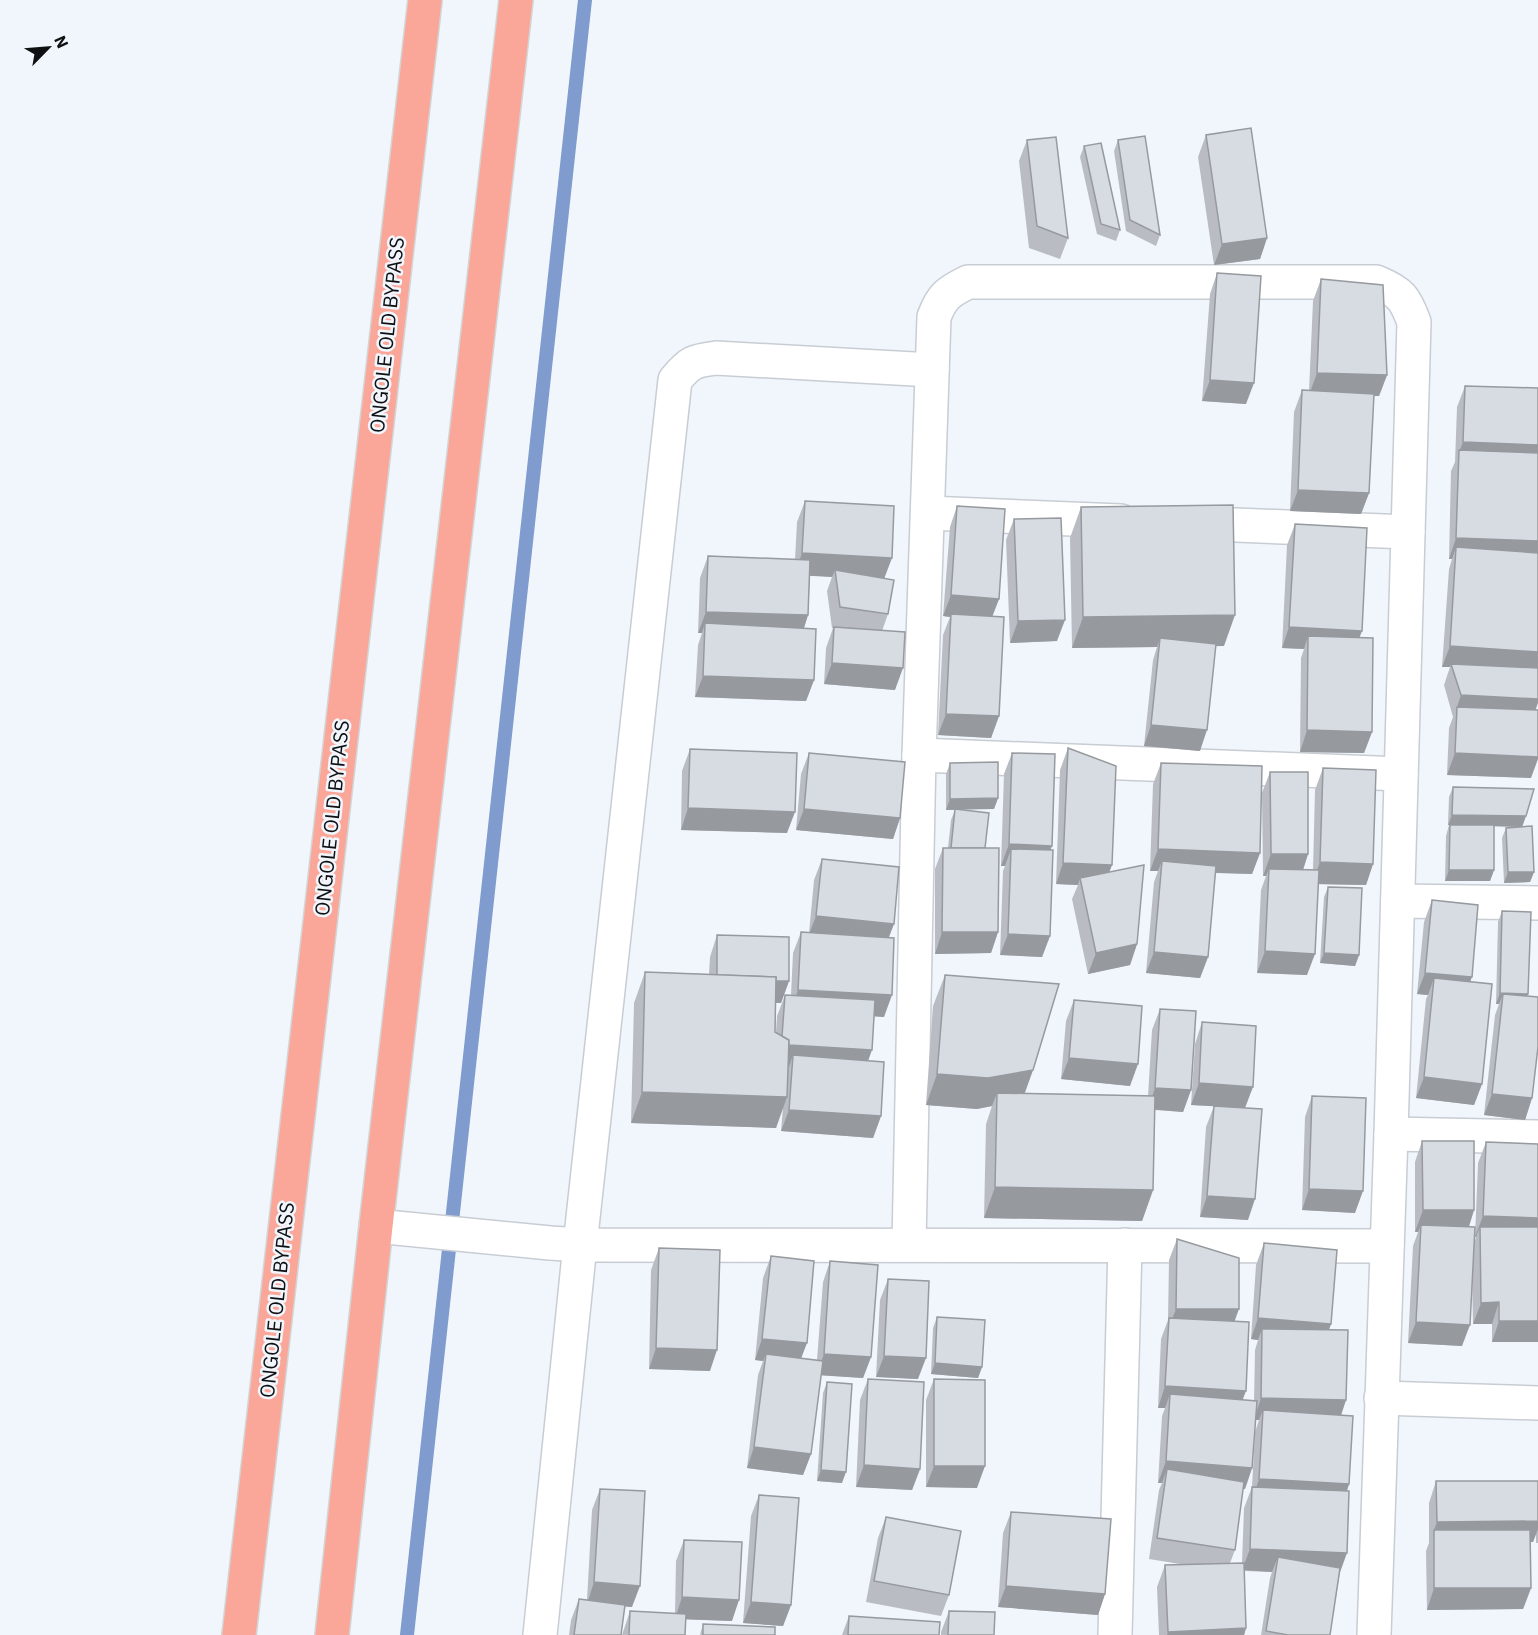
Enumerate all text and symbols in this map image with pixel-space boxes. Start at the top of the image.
north arrow [18,18,78,78]
text: N [50,32,73,51]
street label: ONGOLE OLD BYPASS [363,236,410,434]
street label: ONGOLE OLD BYPASS [308,719,355,917]
street label: ONGOLE OLD BYPASS [253,1201,300,1399]

